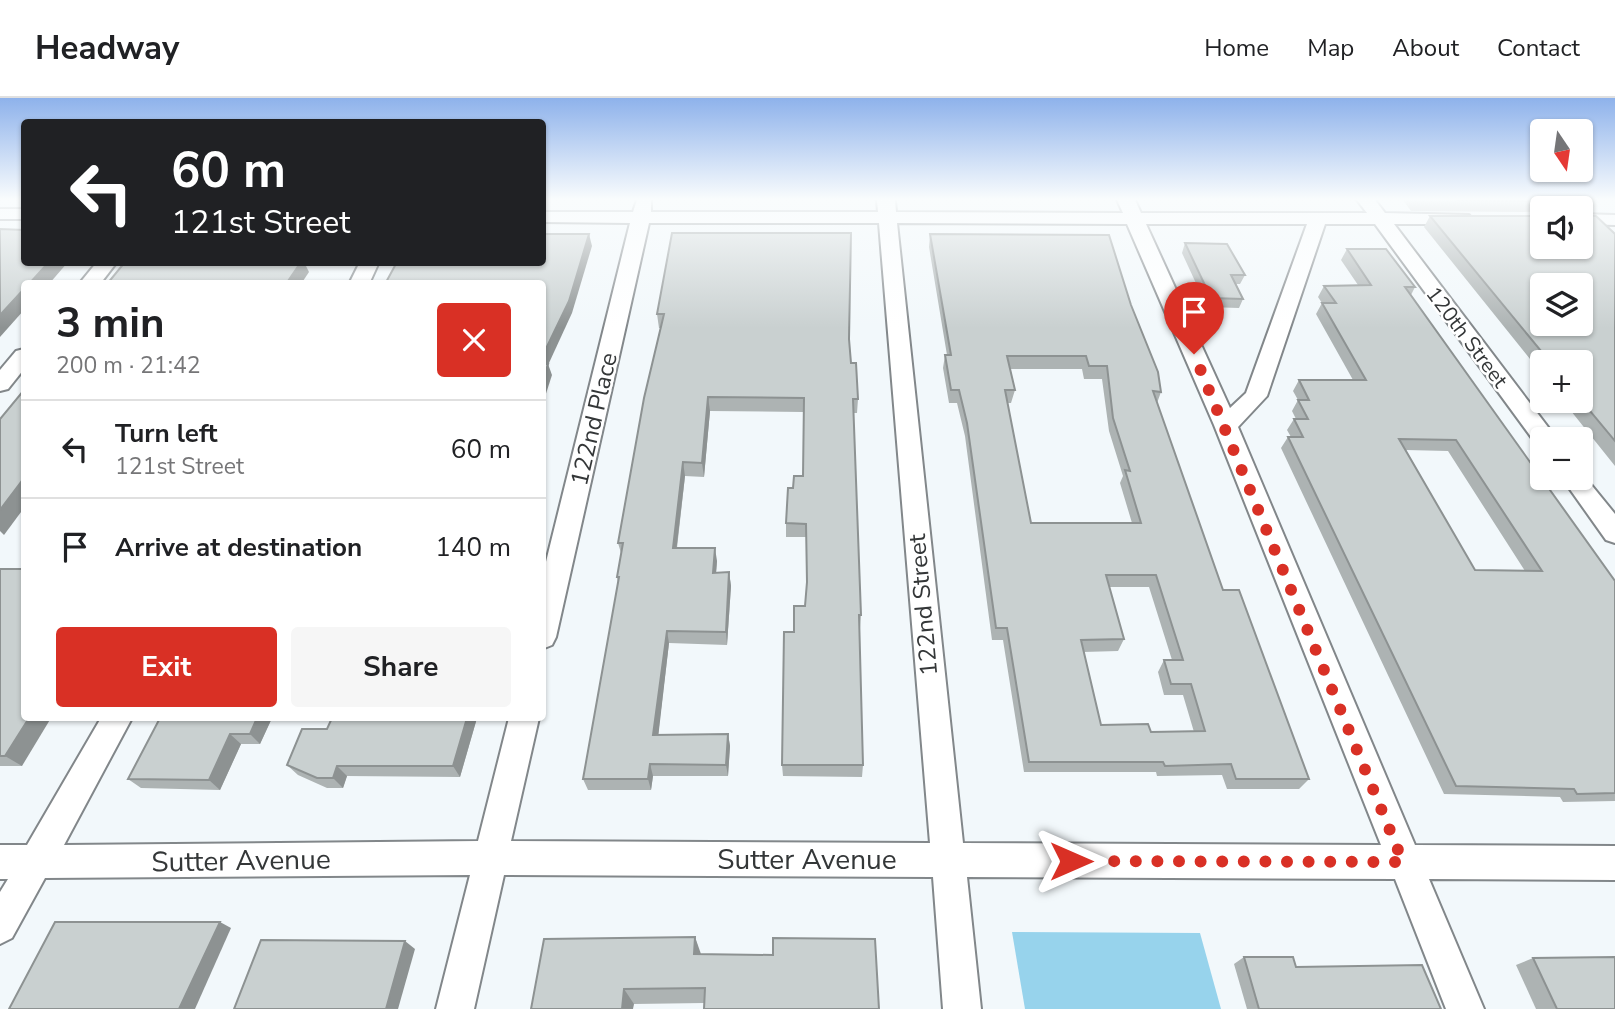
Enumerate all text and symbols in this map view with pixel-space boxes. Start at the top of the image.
text: Headway [35,26,179,71]
text: Home [1204,32,1269,64]
text: Map [1307,32,1354,64]
text: About [1392,32,1459,64]
text: Contact [1497,32,1580,64]
north arrow [1530,119,1592,182]
map controls [1530,119,1593,490]
text: 60 m [171,137,286,204]
icon: left [56,147,147,238]
button: sound [1530,196,1593,259]
text: 121st Street [171,201,351,244]
button: layers [1530,273,1593,336]
street label: 120th Street [1420,281,1515,394]
pin [1164,282,1224,354]
icon: arrive [1175,293,1213,331]
text: 3 min [56,295,165,352]
button: close [437,303,511,377]
street label: 122nd Place [563,349,625,489]
text: 200 m · 21:42 [56,350,201,381]
button: + [1530,350,1593,413]
text: Turn left [115,416,218,451]
button: − [1530,427,1593,490]
icon: left [56,430,94,468]
text: 60 m [451,432,511,467]
text: 121st Street [115,451,244,482]
icon: arrive [56,528,94,566]
text: Arrive at destination [115,530,362,565]
text: 140 m [435,530,511,565]
street label: 122nd Street [901,532,945,677]
button: Exit [56,627,277,707]
button: Share [291,627,511,707]
position arrow [1034,824,1108,898]
street label: Sutter Avenue [151,840,331,882]
street label: Sutter Avenue [717,841,897,879]

